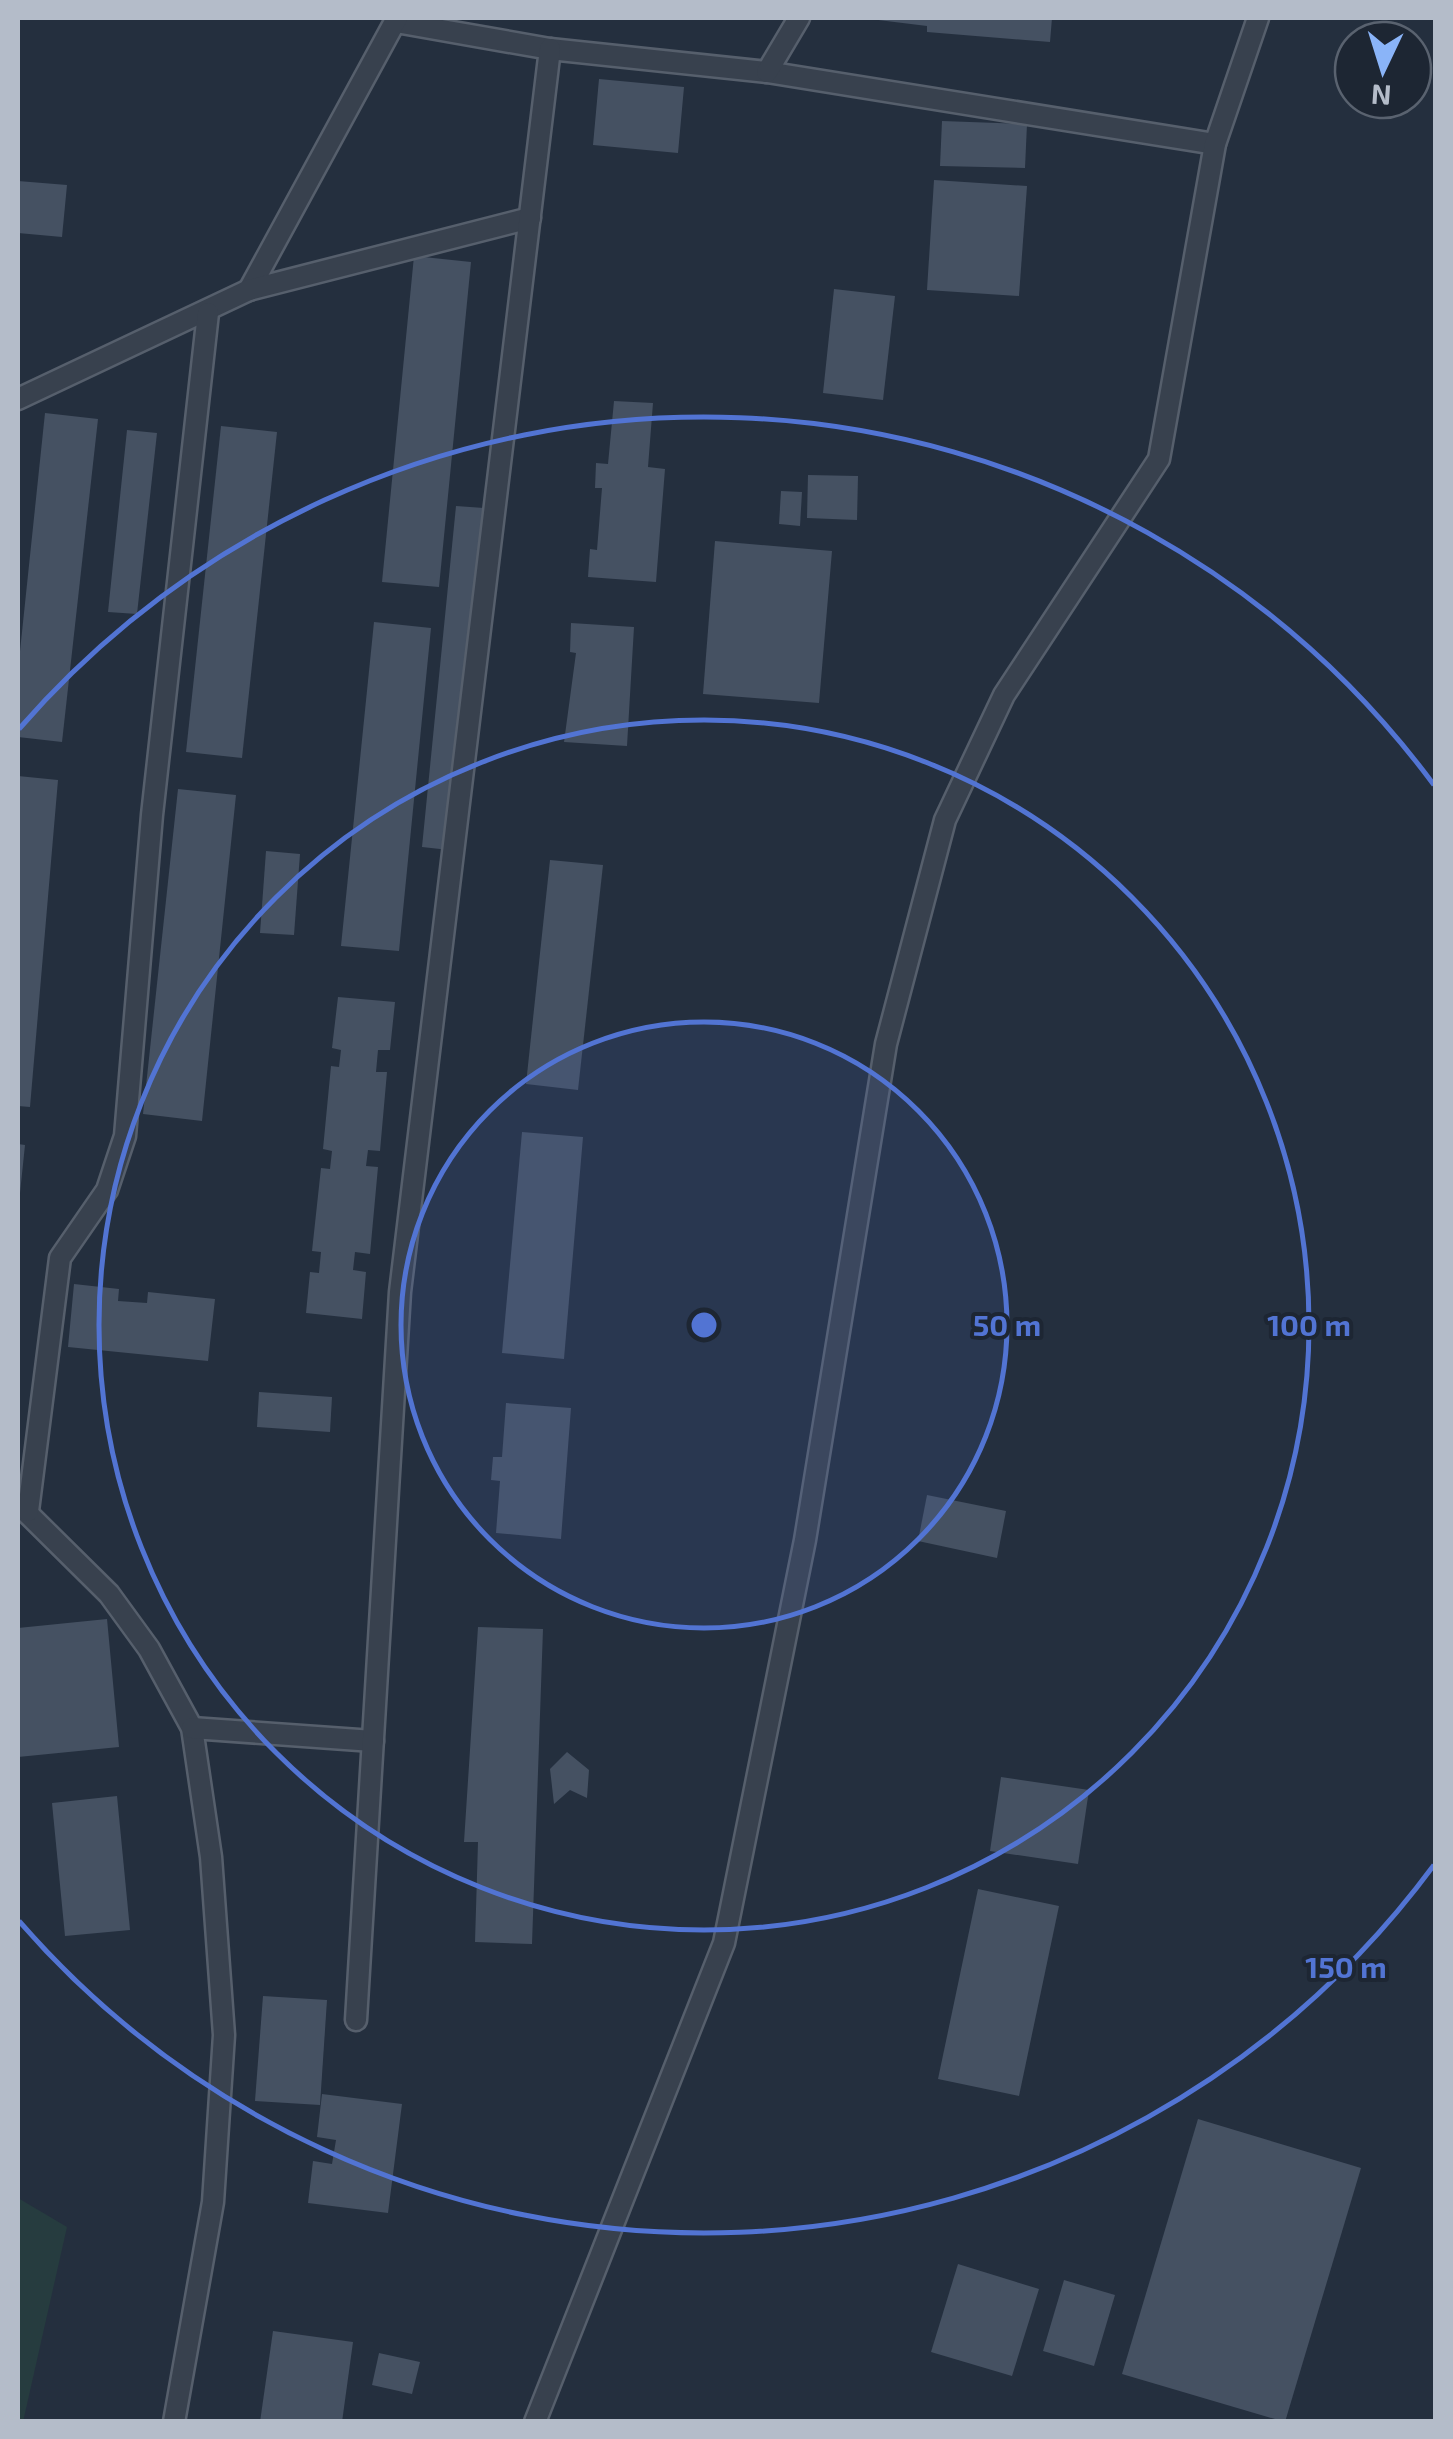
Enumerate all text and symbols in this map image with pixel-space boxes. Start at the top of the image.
north arrow [1333,20,1433,120]
text: N [1370,78,1392,114]
text: 50 m [973,1306,1041,1342]
text: 100 m [1267,1306,1351,1342]
centre of rings [686,1307,722,1343]
text: 150 m [1305,1948,1387,1984]

